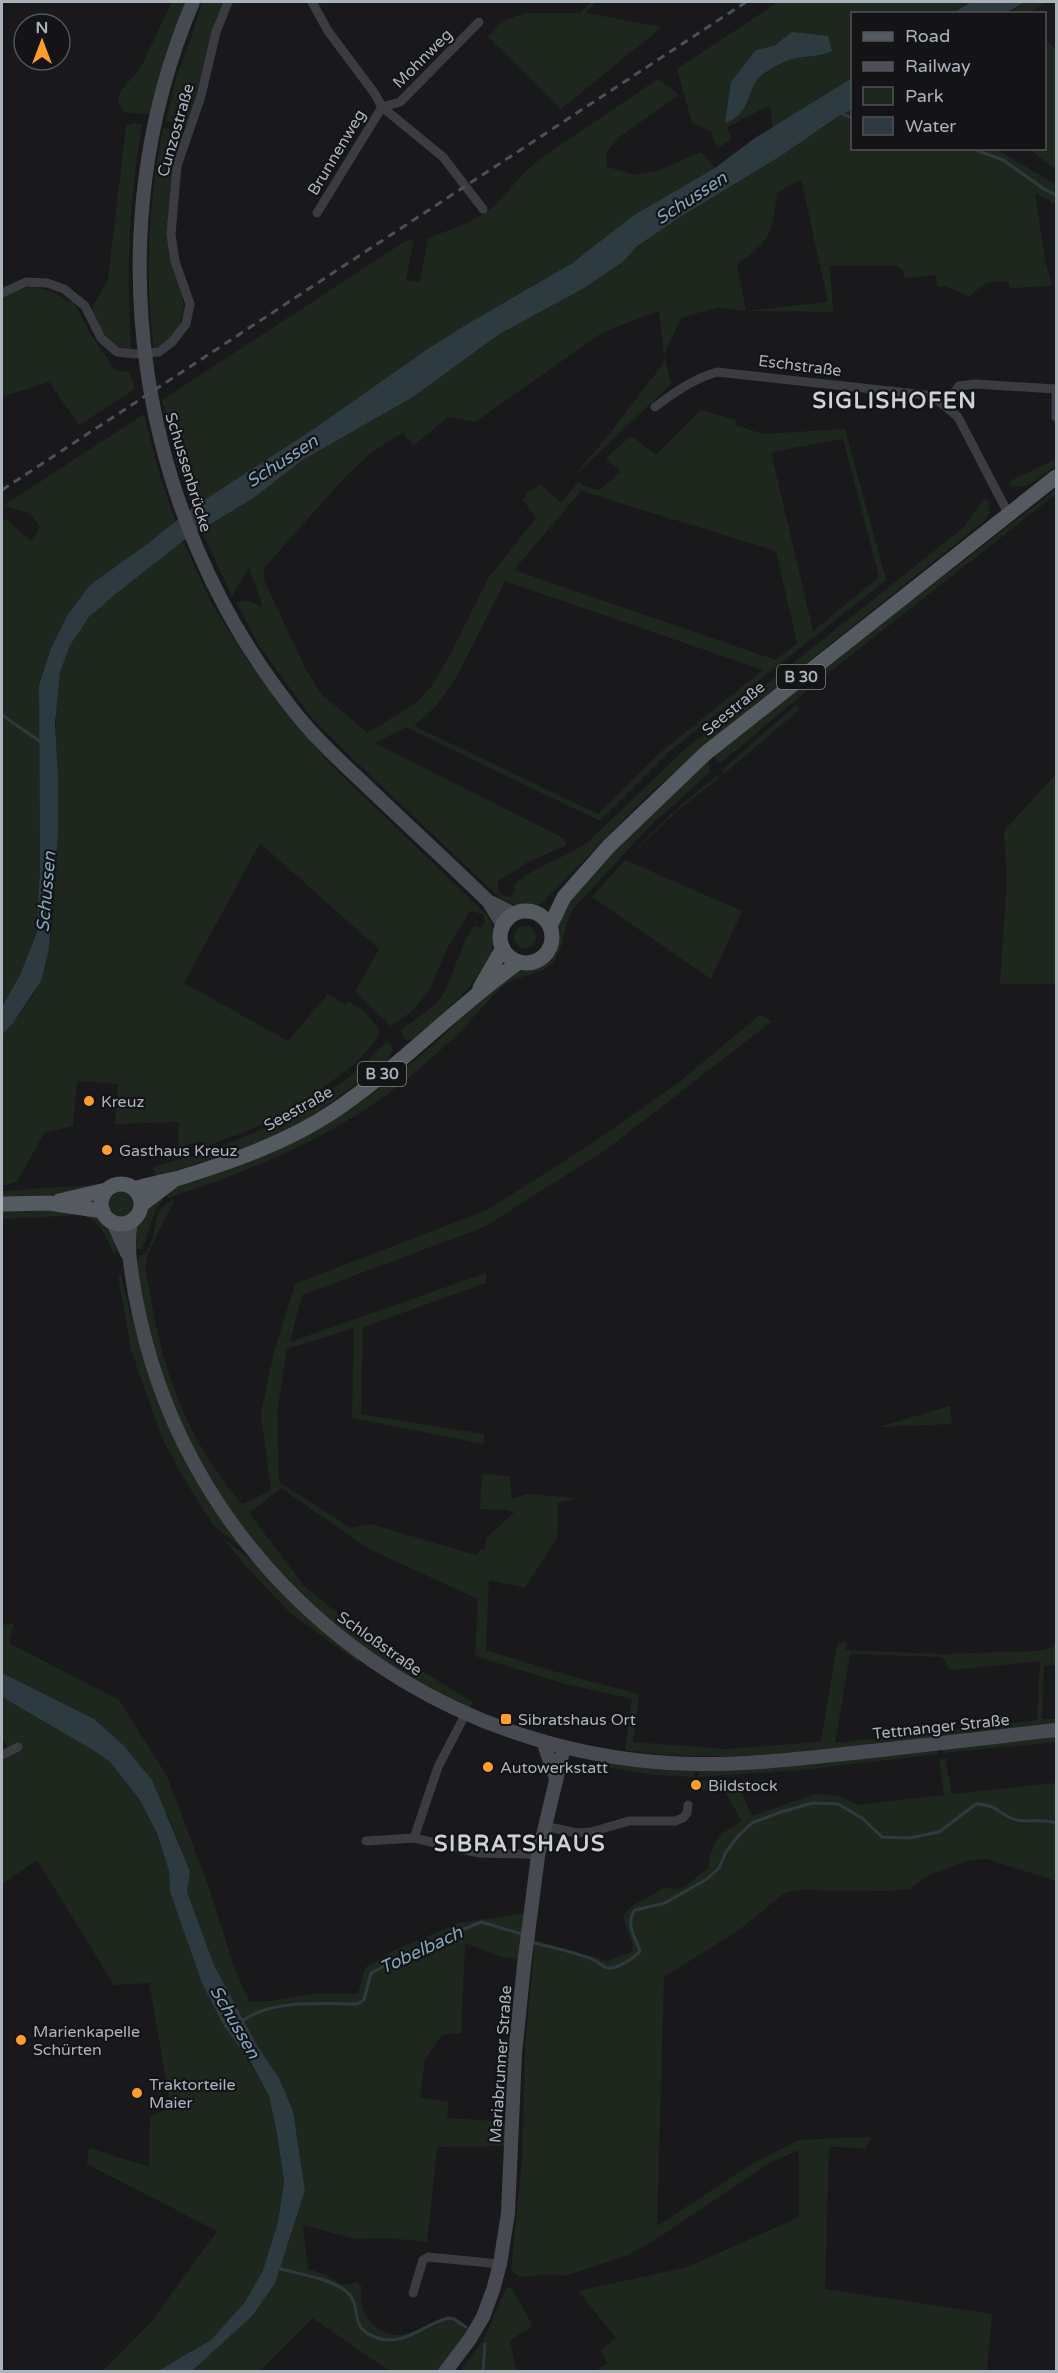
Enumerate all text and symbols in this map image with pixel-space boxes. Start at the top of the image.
north arrow [12,12,72,72]
legend [851,12,1046,150]
text: N [36,18,48,38]
street label: Mohnweg [389,25,457,93]
text: Road [905,25,950,47]
text: Railway [905,55,971,77]
street label: Cunzostraße [153,81,199,179]
text: Park [905,85,944,107]
street label: Brunnenweg [303,106,370,199]
text: Water [905,115,956,137]
water label: Schussen [651,166,732,229]
street label: Eschstraße [757,351,843,381]
district label: SIGLISHOFEN [812,388,978,414]
street label: Schussenbrücke [160,410,216,535]
water label: Schussen [242,429,323,492]
road number: B 30 [777,665,825,689]
street label: Seestraße [698,677,769,740]
water label: Schussen [32,850,61,933]
road number: B 30 [358,1062,406,1086]
street label: Seestraße [261,1082,336,1136]
place label: Kreuz [101,1092,144,1112]
marker: Kreuz [82,1094,96,1108]
place label: Gasthaus Kreuz [119,1141,237,1161]
marker: Gasthaus Kreuz [100,1143,114,1157]
street label: Schloßstraße [333,1607,426,1680]
place label: Sibratshaus Ort [518,1710,636,1730]
street label: Tettnanger Straße [872,1710,1010,1744]
marker: Sibratshaus Ort [499,1712,513,1726]
place label: Autowerkstatt [500,1758,608,1778]
marker: Autowerkstatt [481,1760,495,1774]
place label: Bildstock [708,1776,778,1796]
marker: Bildstock [689,1778,703,1792]
district label: SIBRATSHAUS [434,1831,606,1857]
water label: Tobelbach [376,1921,467,1979]
water label: Schussen [205,1981,265,2063]
street label: Mariabrunner Straße [486,1985,516,2144]
place label: Marienkapelle Schürten [33,2022,140,2060]
marker: Marienkapelle Schürten [14,2033,28,2047]
place label: Traktorteile Maier [149,2075,236,2113]
marker: Traktorteile Maier [130,2086,144,2100]

